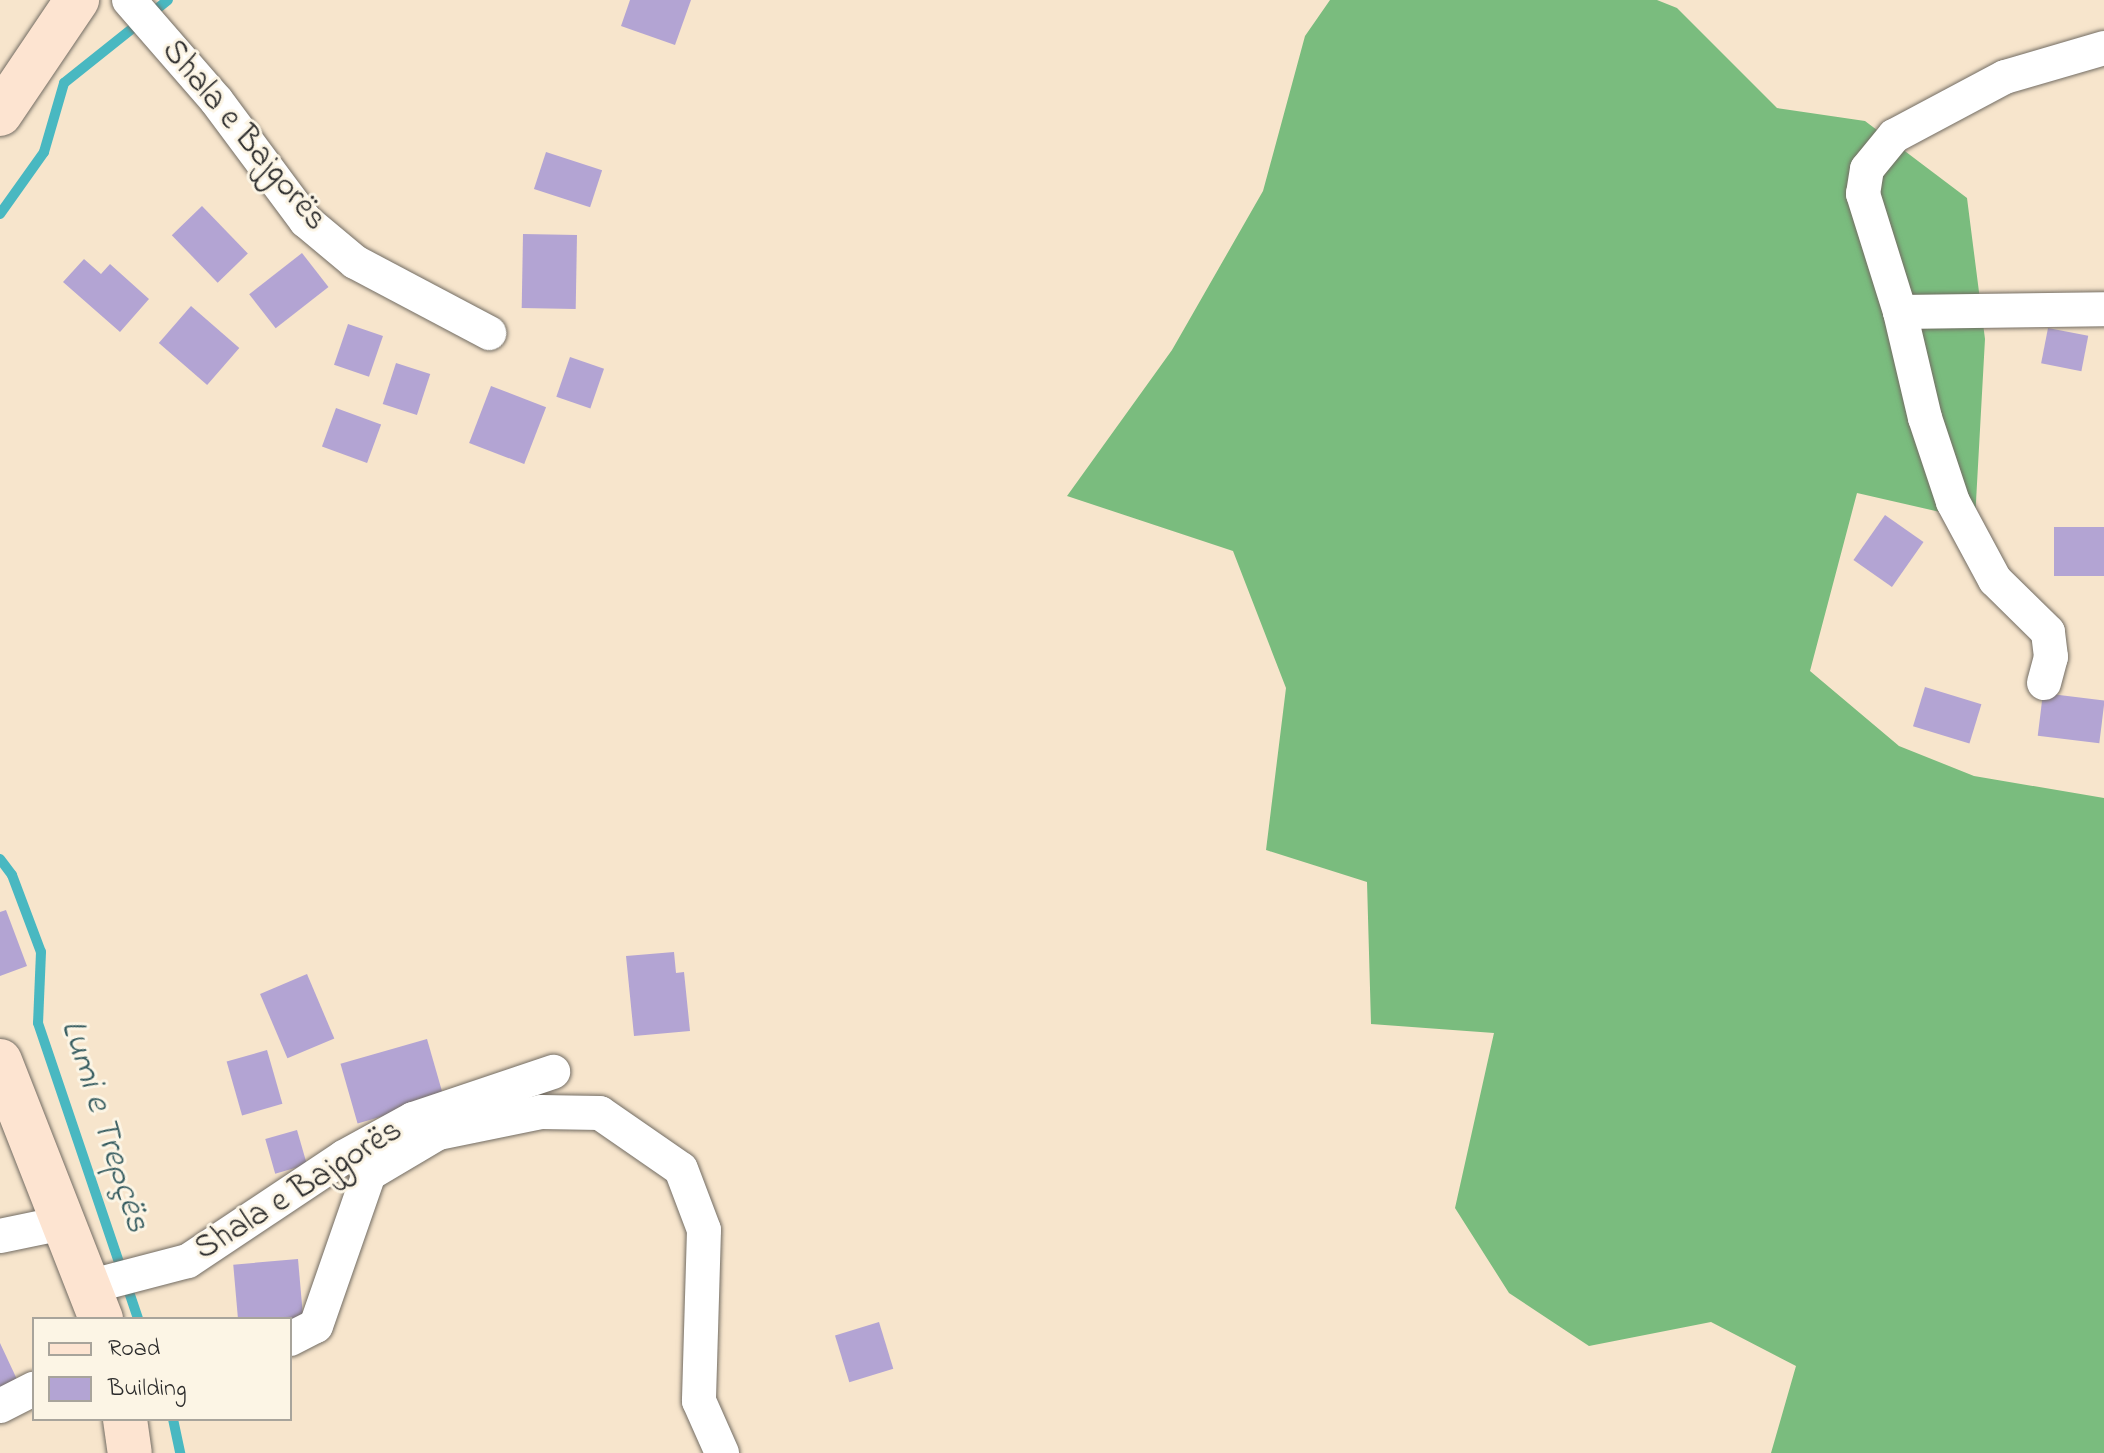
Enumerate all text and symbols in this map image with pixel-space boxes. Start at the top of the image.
street label: Shala e Bajgorës [151,32,335,240]
water label: Lumi e Trepçës [49,1015,159,1237]
street label: Shala e Bajgorës [188,1111,410,1271]
legend [32,1317,292,1421]
text: Road [108,1332,160,1367]
text: Building [108,1372,187,1407]

